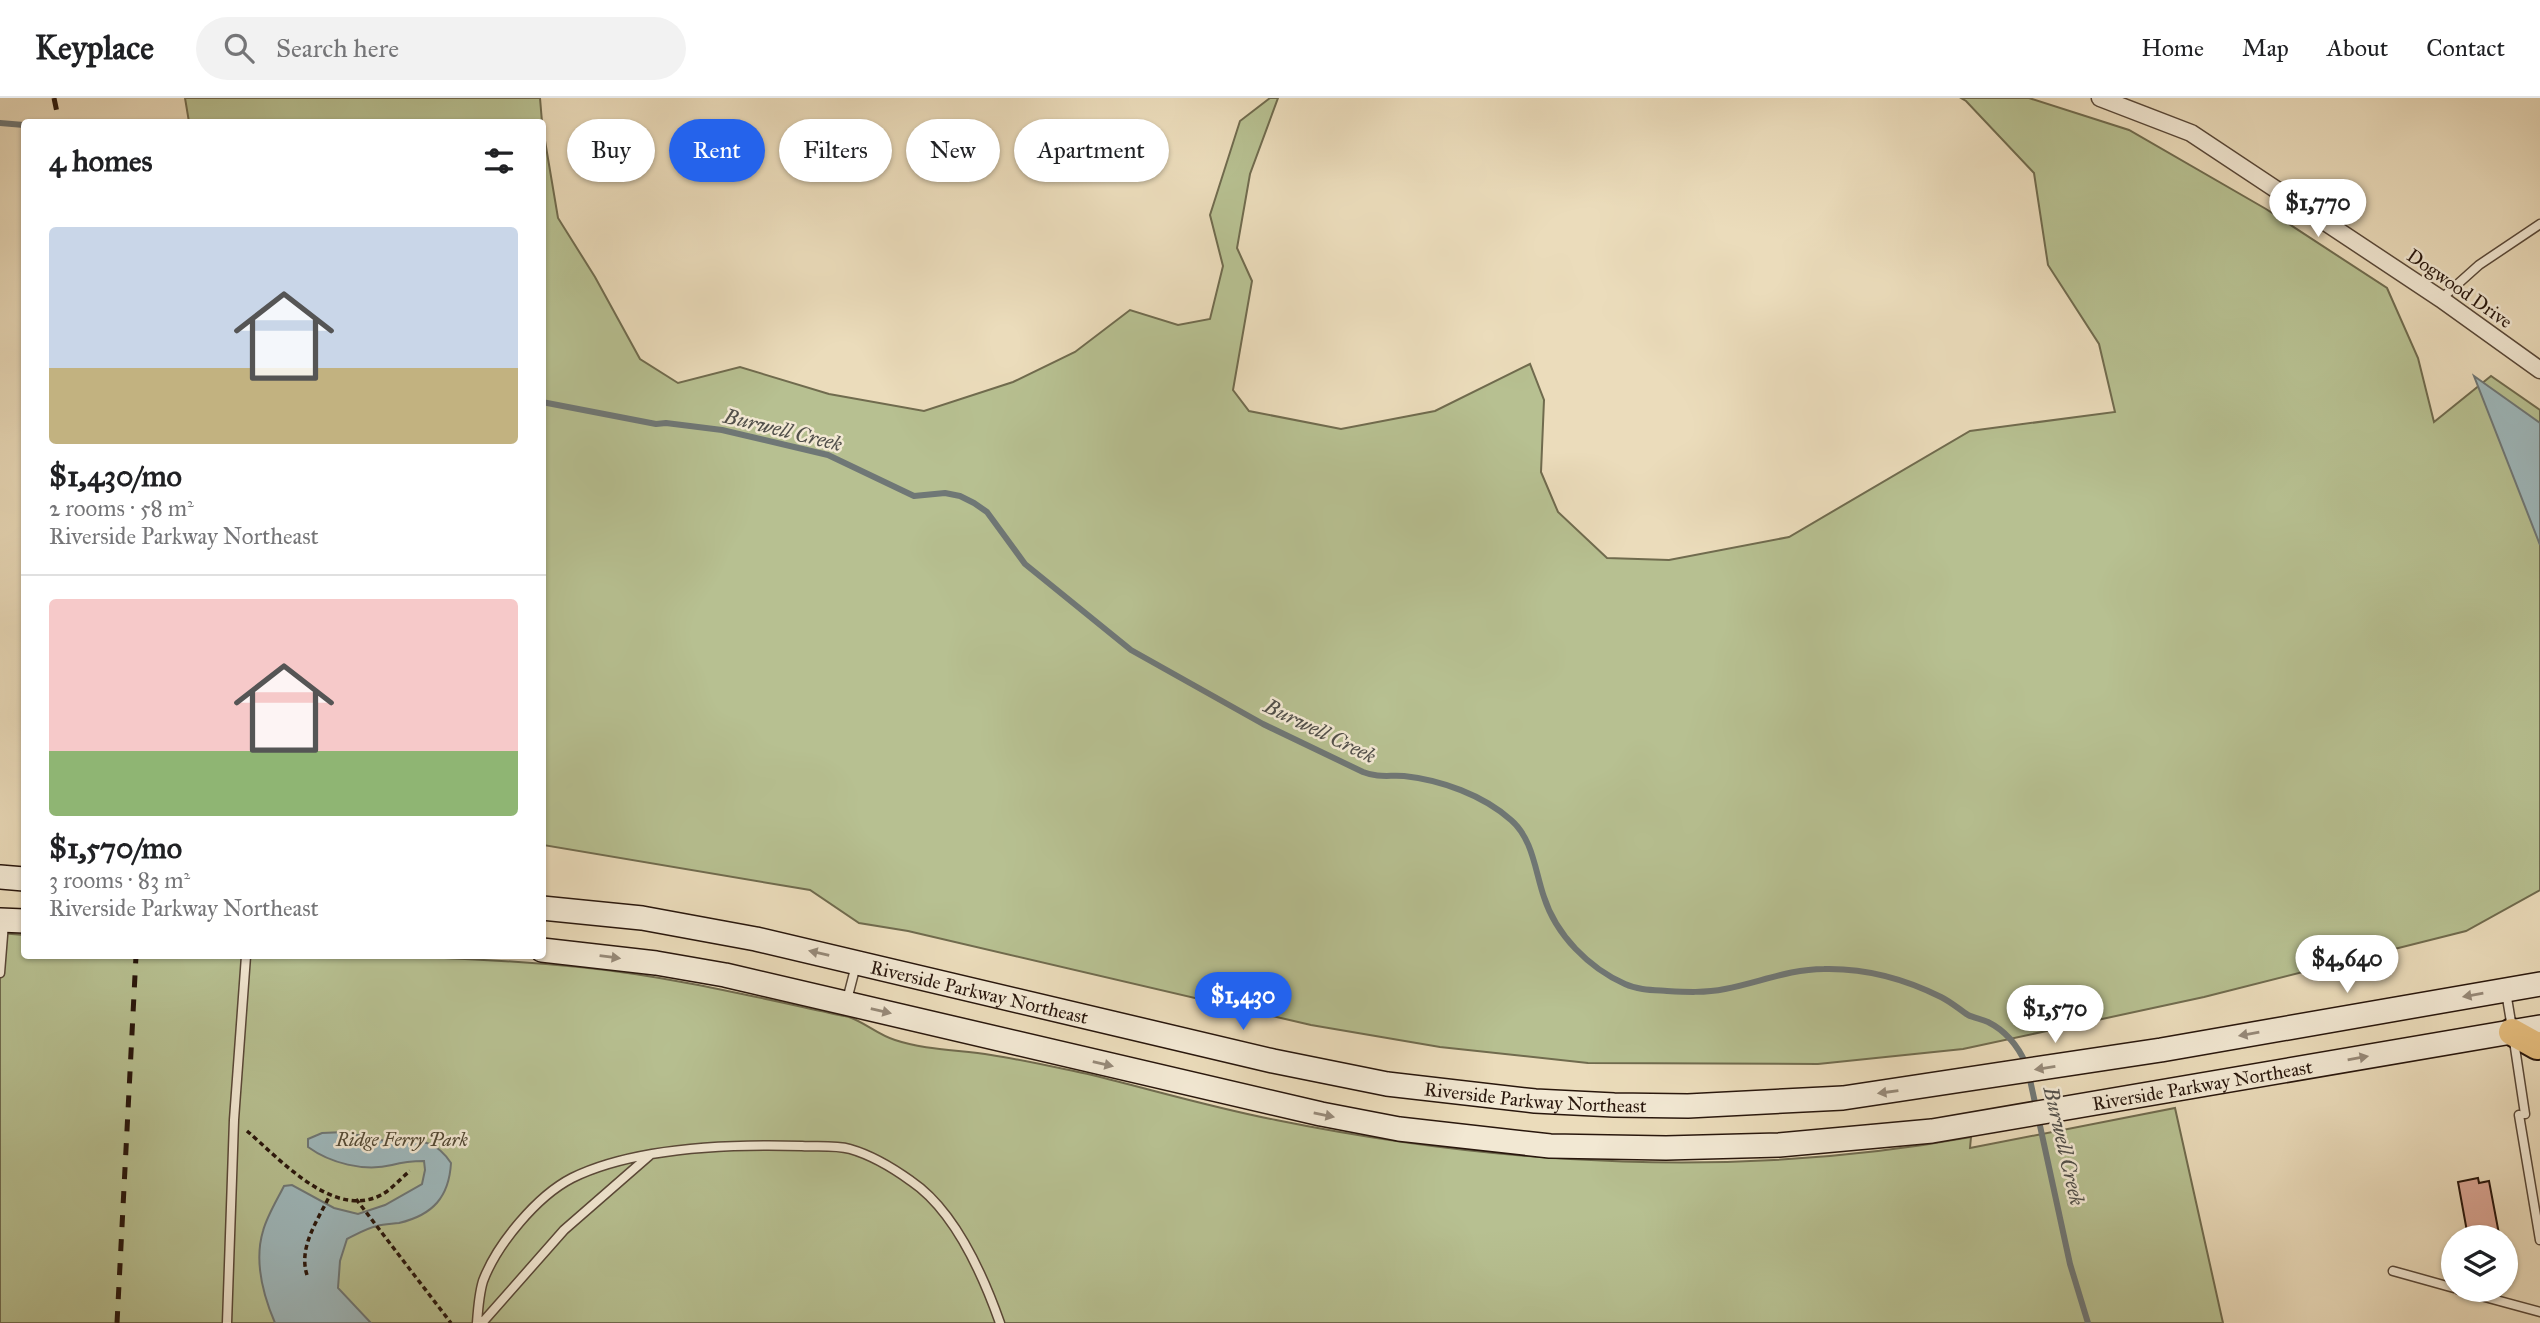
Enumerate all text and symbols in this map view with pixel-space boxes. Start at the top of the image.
search box [196,17,686,80]
text: Keyplace [35,28,154,68]
icon: search [220,29,258,67]
text: Search here [276,32,399,64]
text: Home [2141,33,2204,63]
text: Map [2242,33,2289,63]
text: About [2327,33,2388,63]
text: Contact [2426,33,2505,63]
chip: Buy [567,119,655,182]
chip: Rent [669,119,765,182]
chip: Filters [779,119,892,182]
chip: New [906,119,1000,182]
chip: Apartment [1014,119,1169,182]
icon: filters [480,142,518,180]
text: 4 homes [49,143,153,179]
pin: $1,770 [2261,180,2375,239]
text: $1,770 [2285,188,2351,216]
street label: Dogwood Drive [2402,244,2517,334]
icon: home [221,273,347,399]
water label: Burwell Creek [720,402,846,457]
text: $1,430/mo [49,458,182,494]
text: 2 rooms · 58 m² [49,494,194,522]
text: Riverside Parkway Northeast [49,522,319,550]
icon: home [221,645,347,771]
water label: Burwell Creek [1259,692,1381,770]
text: $1,570/mo [49,830,182,866]
text: 3 rooms · 83 m² [49,866,190,894]
text: Riverside Parkway Northeast [49,894,319,922]
pin: $4,640 [2290,936,2404,995]
text: $4,640 [2311,944,2383,972]
one-way arrow [808,948,830,959]
one-way arrow [600,952,622,963]
street label: Riverside Parkway Northeast [868,955,1091,1029]
pin: $1,430 [1186,972,1300,1032]
text: $1,430 [1211,981,1275,1009]
pin: $1,570 [1998,986,2112,1045]
one-way arrow [2462,990,2484,1001]
text: $1,570 [2023,994,2087,1022]
one-way arrow [870,1006,892,1017]
one-way arrow [2238,1029,2260,1040]
one-way arrow [2347,1052,2369,1063]
street label: Riverside Parkway Northeast [2090,1055,2314,1115]
one-way arrow [1092,1059,1114,1070]
one-way arrow [2034,1063,2056,1074]
street label: Riverside Parkway Northeast [1423,1077,1647,1117]
water label: Burwell Creek [2037,1083,2090,1209]
one-way arrow [1876,1087,1898,1098]
one-way arrow [1313,1110,1335,1121]
park label: Ridge Ferry Park [335,1128,469,1151]
map controls [2441,1225,2518,1302]
button: layers [2441,1225,2518,1302]

